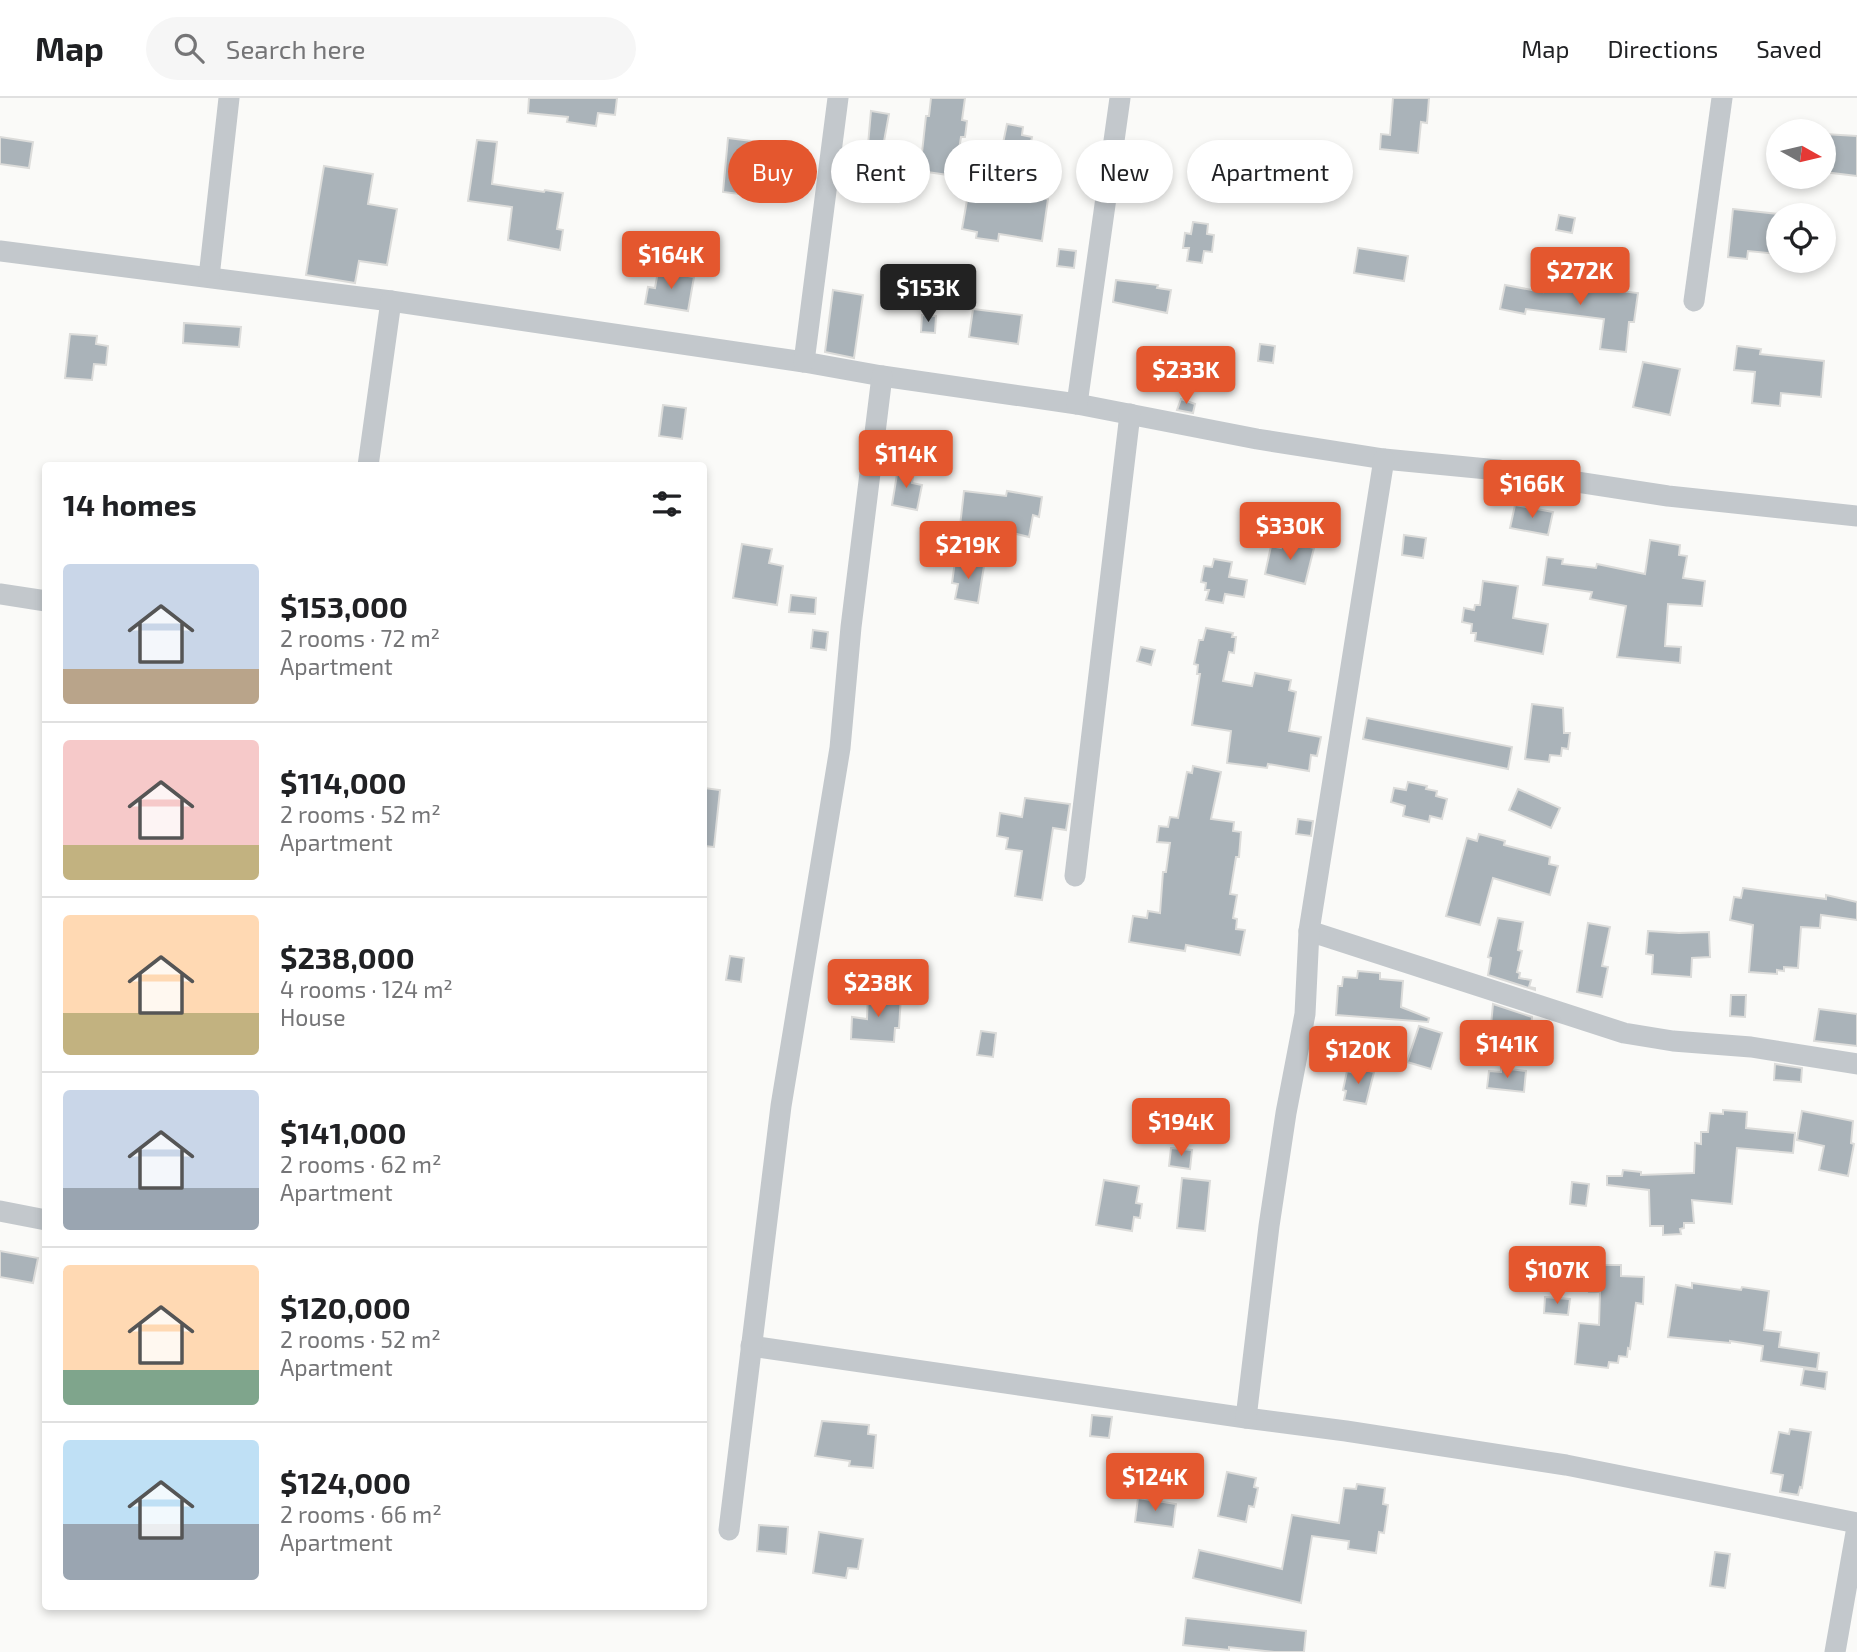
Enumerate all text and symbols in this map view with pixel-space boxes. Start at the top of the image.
search box [146,17,636,80]
text: Map [35,28,104,68]
icon: search [170,29,208,67]
text: Search here [226,33,365,64]
text: Map [1521,34,1569,63]
text: Directions [1607,34,1718,63]
text: Saved [1756,34,1822,63]
north arrow [1766,119,1836,189]
map controls [1766,119,1836,273]
chip: Buy [728,140,817,203]
chip: Rent [831,140,930,203]
chip: Filters [944,140,1062,203]
chip: New [1076,140,1173,203]
chip: Apartment [1187,140,1353,203]
button: locate [1766,203,1836,273]
pin: $164K [622,232,720,291]
text: $164K [638,240,704,268]
pin: $272K [1531,248,1629,307]
text: $272K [1547,256,1613,284]
pin: $153K [879,264,977,324]
text: $153K [896,273,960,301]
pin: $233K [1137,346,1235,406]
text: $233K [1152,355,1220,383]
pin: $114K [857,430,955,490]
text: $114K [875,439,937,467]
pin: $166K [1483,460,1581,520]
text: $166K [1500,469,1565,497]
icon: filters [648,485,686,523]
text: 14 homes [63,486,197,522]
pin: $330K [1241,503,1339,562]
text: $330K [1256,511,1324,539]
pin: $219K [919,522,1017,581]
text: $219K [936,530,1000,558]
text: $153,000 [280,588,408,624]
icon: home [119,592,203,676]
text: 2 rooms · 72 m² [280,624,440,652]
text: Apartment [280,652,393,680]
text: $114,000 [280,764,406,800]
icon: home [119,768,203,852]
text: 2 rooms · 52 m² [280,800,441,828]
text: Apartment [280,828,393,856]
text: $238,000 [280,939,415,975]
icon: home [119,943,203,1027]
pin: $238K [829,960,927,1019]
text: $238K [844,968,912,996]
text: 4 rooms · 124 m² [280,975,453,1003]
text: House [280,1003,346,1031]
pin: $141K [1458,1020,1556,1080]
pin: $120K [1309,1026,1407,1086]
text: $141K [1476,1029,1538,1057]
text: $120K [1325,1035,1391,1063]
pin: $194K [1132,1098,1230,1158]
text: $194K [1148,1107,1214,1135]
text: $141,000 [280,1114,406,1150]
icon: home [119,1118,203,1202]
text: 2 rooms · 62 m² [280,1150,442,1178]
text: Apartment [280,1178,393,1206]
pin: $107K [1508,1246,1606,1306]
text: $107K [1525,1255,1589,1283]
text: $120,000 [280,1289,411,1325]
icon: home [119,1293,203,1377]
text: 2 rooms · 52 m² [280,1325,441,1353]
text: Apartment [280,1353,393,1381]
pin: $124K [1106,1454,1204,1513]
text: $124K [1122,1462,1188,1490]
text: $124,000 [280,1464,411,1500]
icon: home [119,1468,203,1552]
text: 2 rooms · 66 m² [280,1500,442,1528]
text: Apartment [280,1528,393,1556]

